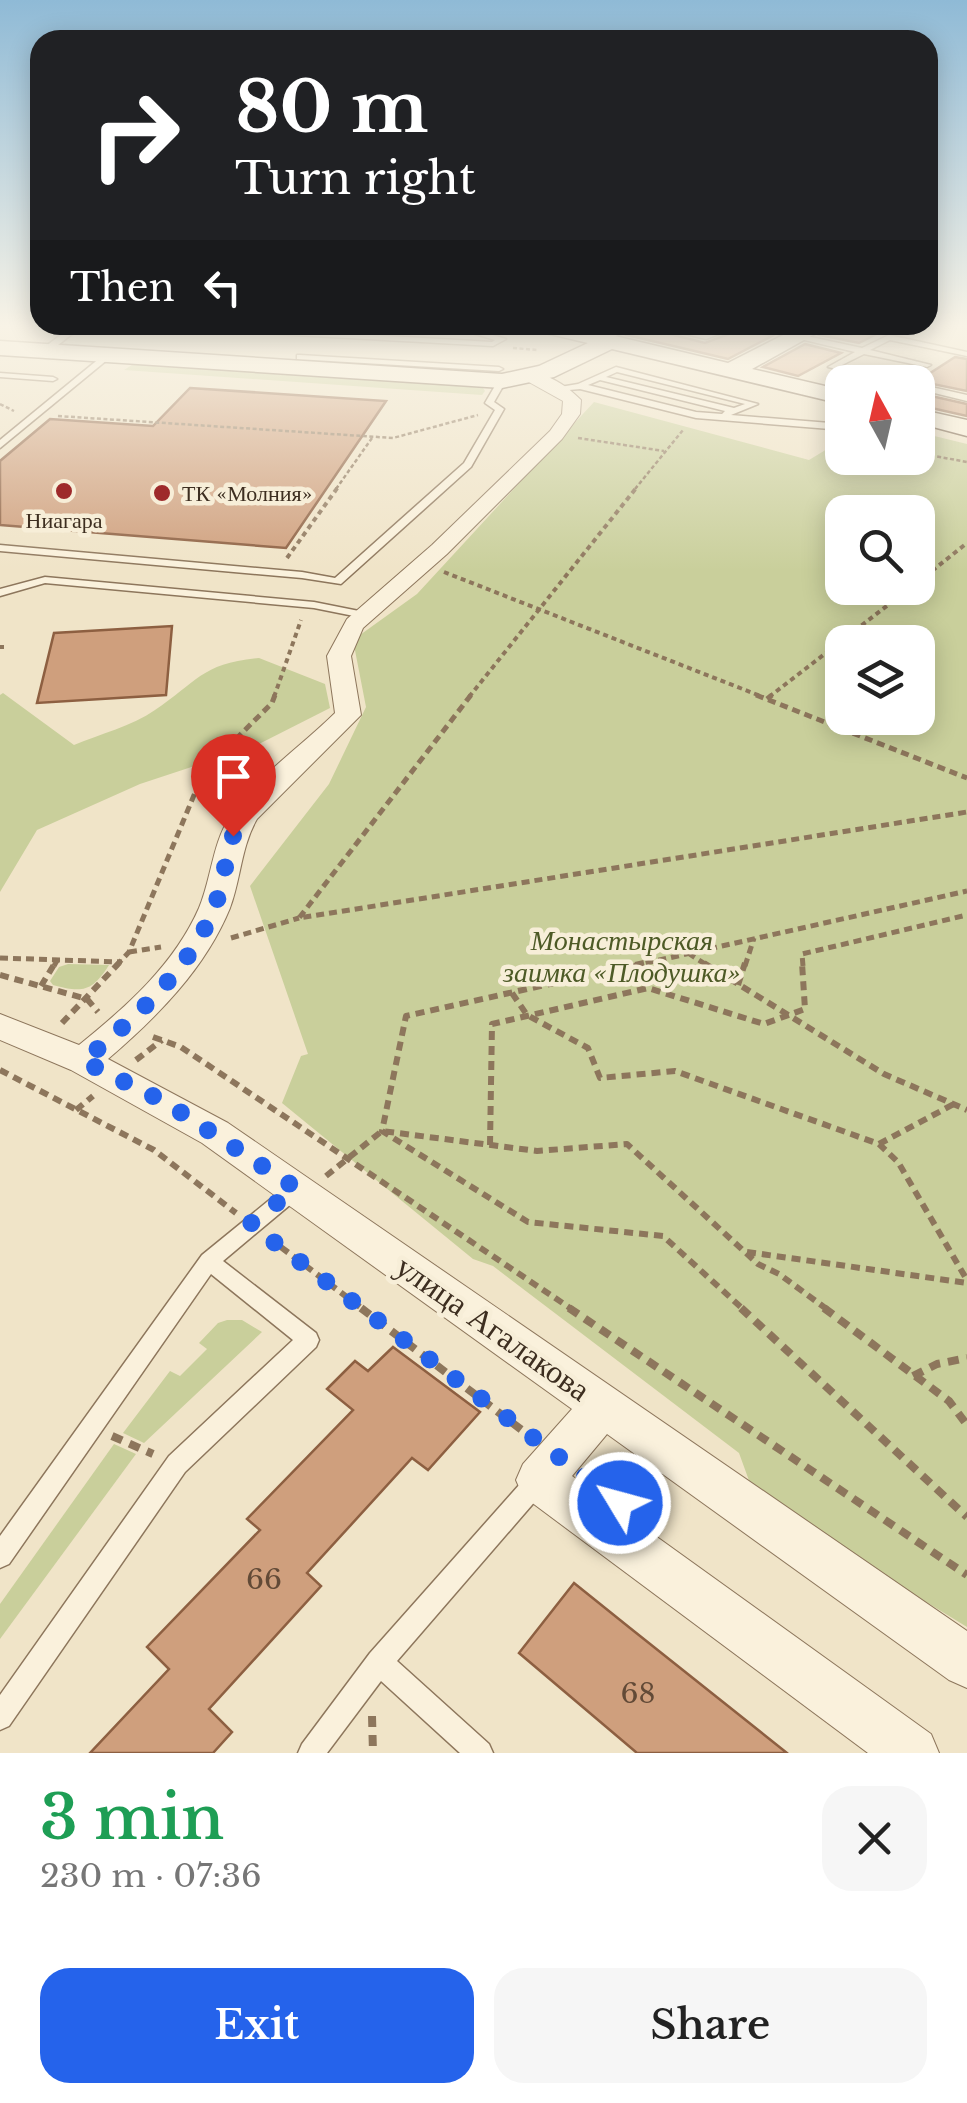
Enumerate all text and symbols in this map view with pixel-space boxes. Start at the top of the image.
text: 80 m [235,64,428,151]
icon: right [70,70,200,200]
text: Turn right [235,150,476,206]
icon: left [195,260,250,315]
text: Then [70,264,175,311]
north arrow [825,365,935,475]
map controls [825,365,935,735]
marker: Ниагара [53,480,75,502]
place label: ТК «Молния» [182,480,312,507]
marker: ТК «Молния» [151,482,173,504]
button: search [825,495,935,605]
place label: Ниагара [26,507,103,534]
button: layers [825,625,935,735]
pin [191,734,276,837]
icon: arrive [206,749,261,804]
park label: Монастырская заимка «Плодушка» [502,923,741,990]
street label: улица Агалакова [388,1246,598,1410]
position arrow [568,1451,672,1555]
house number: 66 [246,1562,282,1597]
house number: 68 [621,1676,655,1711]
text: 3 min [40,1781,224,1855]
button: close [822,1786,927,1891]
text: 230 m · 07:36 [40,1856,262,1896]
button: Exit [40,1968,474,2083]
button: Share [494,1968,927,2083]

